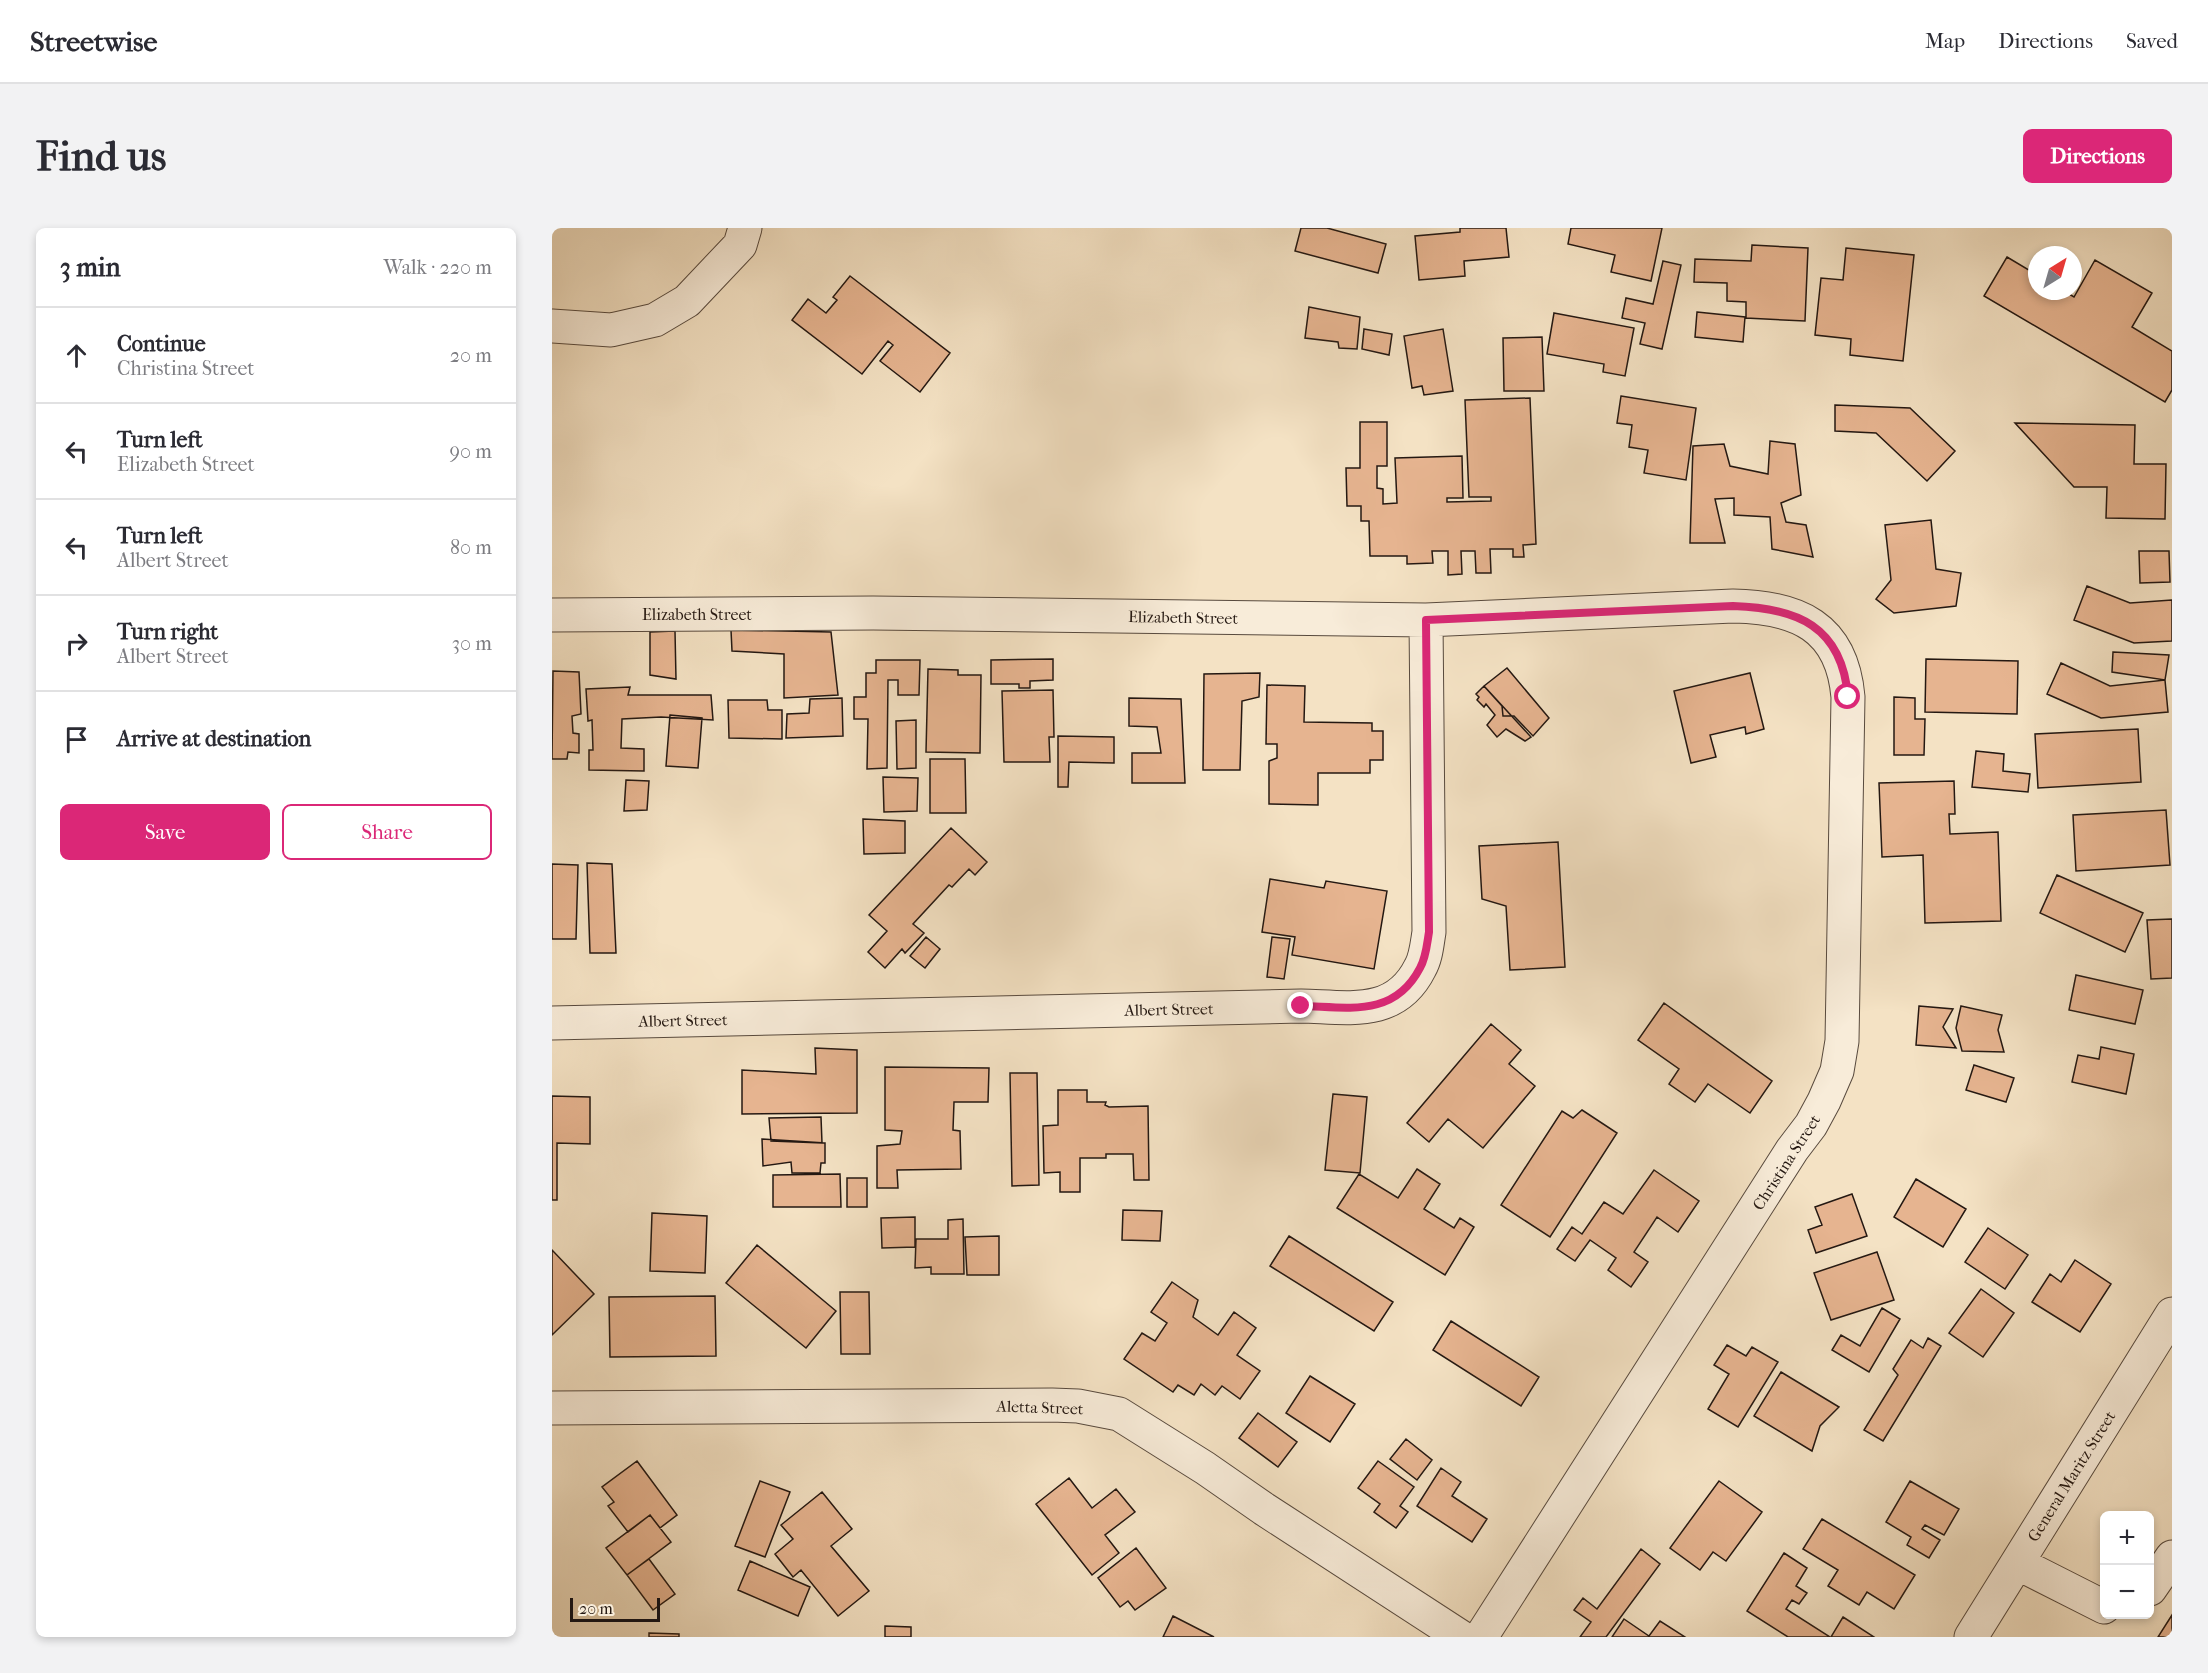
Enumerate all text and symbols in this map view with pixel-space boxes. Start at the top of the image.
text: Streetwise [30,25,157,58]
text: Map [1925,29,1965,53]
text: Directions [1998,29,2093,53]
text: Saved [2126,29,2178,53]
button: Directions [2023,129,2172,183]
text: Find us [36,132,166,181]
north arrow [2028,246,2082,300]
text: 3 min [60,252,121,283]
text: Walk · 220 m [384,256,492,279]
text: Continue [117,331,206,357]
icon: ahead [60,339,93,372]
text: 20 m [450,344,492,367]
text: Christina Street [117,357,254,380]
text: Turn left [117,427,203,453]
icon: left [60,435,93,468]
text: 90 m [450,440,492,463]
text: Elizabeth Street [117,453,255,476]
text: Turn left [117,523,203,549]
icon: left [60,531,93,564]
text: 80 m [450,536,492,559]
text: Albert Street [117,549,229,572]
street label: Elizabeth Street [642,605,752,624]
street label: Elizabeth Street [1128,607,1238,628]
text: Turn right [117,619,218,645]
icon: right [60,627,93,660]
text: 30 m [452,632,492,655]
text: Albert Street [117,645,229,668]
route start [1834,683,1860,709]
icon: arrive [60,723,93,756]
text: Arrive at destination [117,726,311,752]
button: Save [60,804,270,860]
button: Share [282,804,492,860]
route end [1287,992,1313,1018]
street label: Albert Street [1123,999,1214,1020]
street label: Albert Street [637,1010,728,1031]
street label: Christina Street [1749,1111,1824,1214]
street label: Aletta Street [995,1396,1084,1419]
street label: General Maritz Street [2024,1407,2119,1545]
map controls [2100,1511,2154,1619]
button: + [2100,1511,2154,1565]
button: − [2100,1565,2154,1619]
scale bar [570,1595,660,1622]
text: 20 m [579,1599,613,1618]

